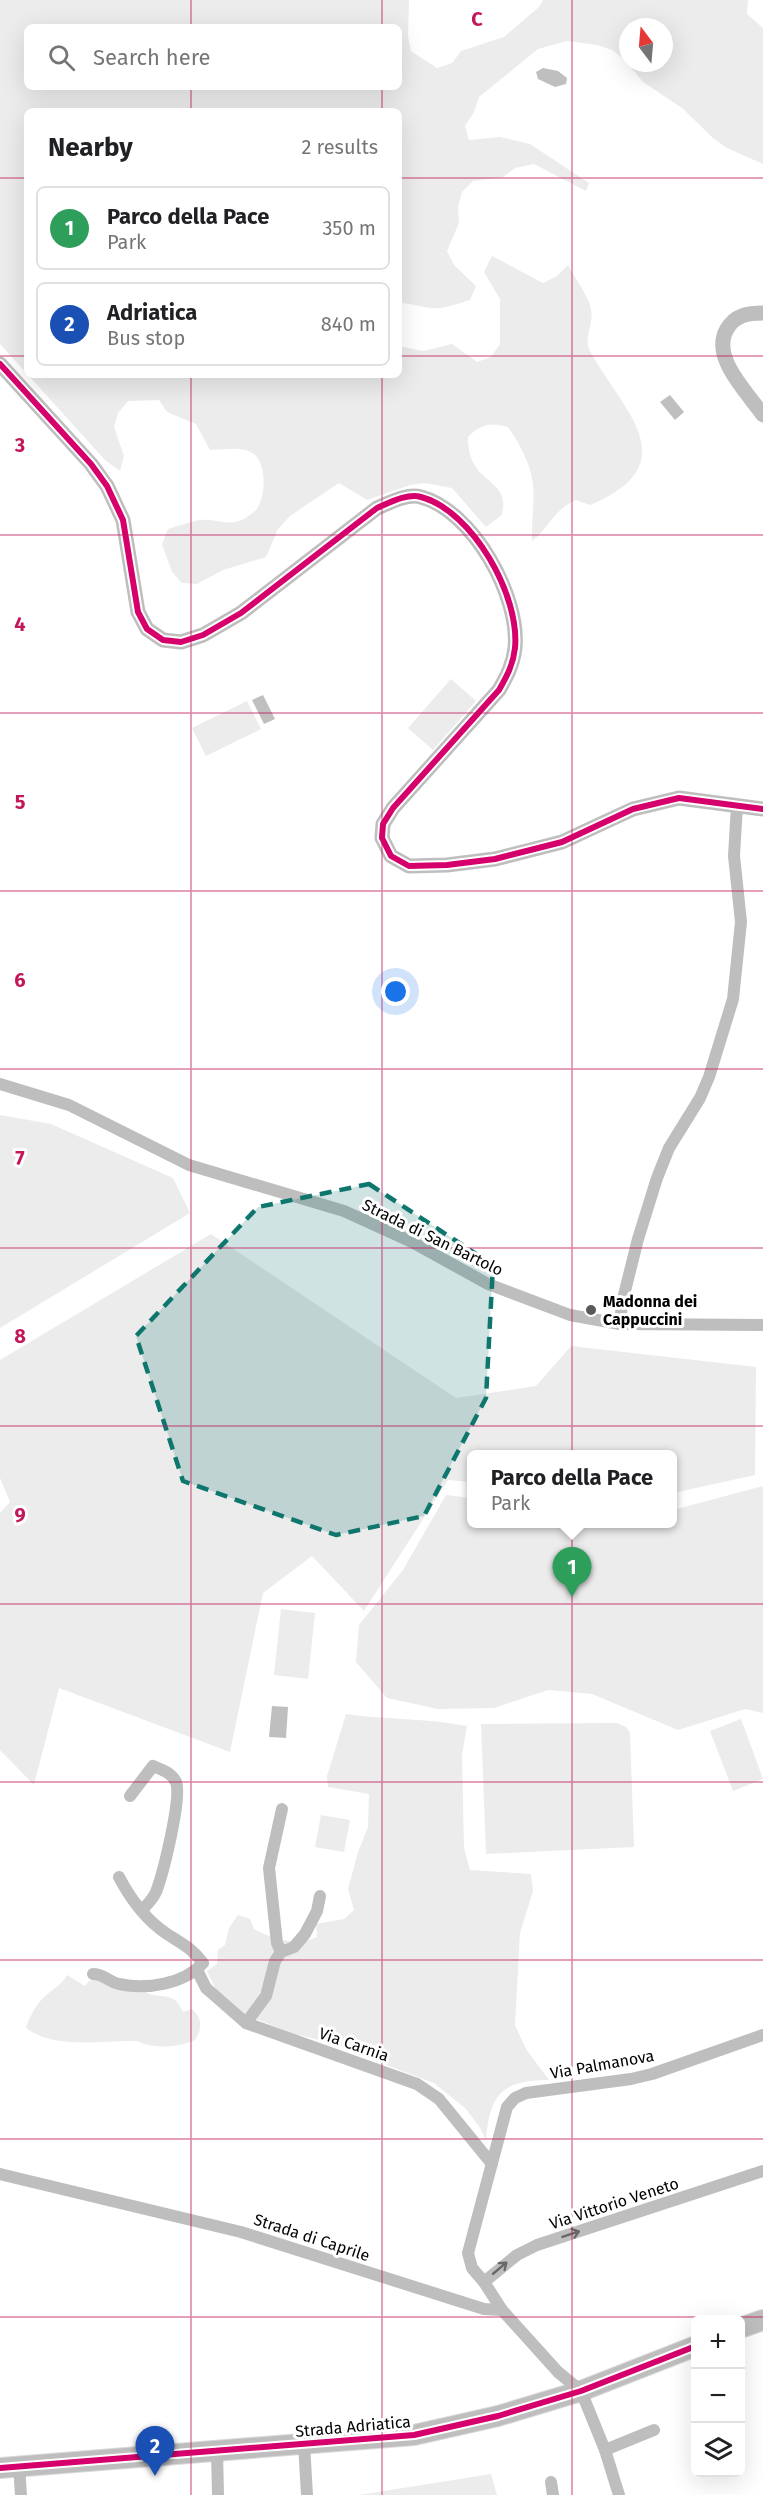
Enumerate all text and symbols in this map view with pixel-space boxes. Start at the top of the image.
text: C [471,7,483,31]
north arrow [619,18,673,72]
search box [24,24,402,90]
icon: search [45,41,78,74]
text: Search here [93,44,211,71]
text: Nearby [48,132,133,163]
text: 2 results [301,135,378,159]
text: Parco della Pace [107,203,269,230]
text: 1 [65,216,74,240]
text: 350 m [322,216,376,240]
text: Park [107,230,146,254]
text: Adriatica [107,299,197,326]
text: 2 [64,312,75,336]
text: 840 m [321,312,376,336]
text: Bus stop [107,326,185,350]
text: 3 [14,433,25,457]
text: 4 [14,612,26,636]
text: 5 [15,790,26,814]
text: 6 [14,968,26,992]
your location [381,977,410,1006]
text: 7 [15,1146,25,1170]
street label: Strada di San Bartolo [359,1195,506,1280]
place label: Madonna dei Cappuccini [603,1292,697,1329]
marker: Madonna dei Cappuccini [584,1303,598,1317]
text: 8 [14,1324,26,1348]
popup [467,1450,677,1528]
text: Parco della Pace [491,1464,653,1491]
text: Park [491,1491,530,1515]
text: 9 [14,1503,26,1527]
pin: 1 [552,1548,592,1597]
street label: Via Carnia [316,2024,391,2065]
street label: Via Palmanova [549,2046,656,2083]
street label: Via Vittorio Veneto [547,2174,681,2233]
street label: Strada di Caprile [252,2210,372,2265]
one-way arrow [561,2228,580,2239]
one-way arrow [492,2262,508,2275]
map controls [691,2315,745,2477]
button: + [691,2315,745,2369]
button: − [691,2369,745,2423]
street label: Strada Adriatica [294,2412,412,2441]
button: layers [691,2423,745,2477]
pin: 2 [136,2426,174,2476]

